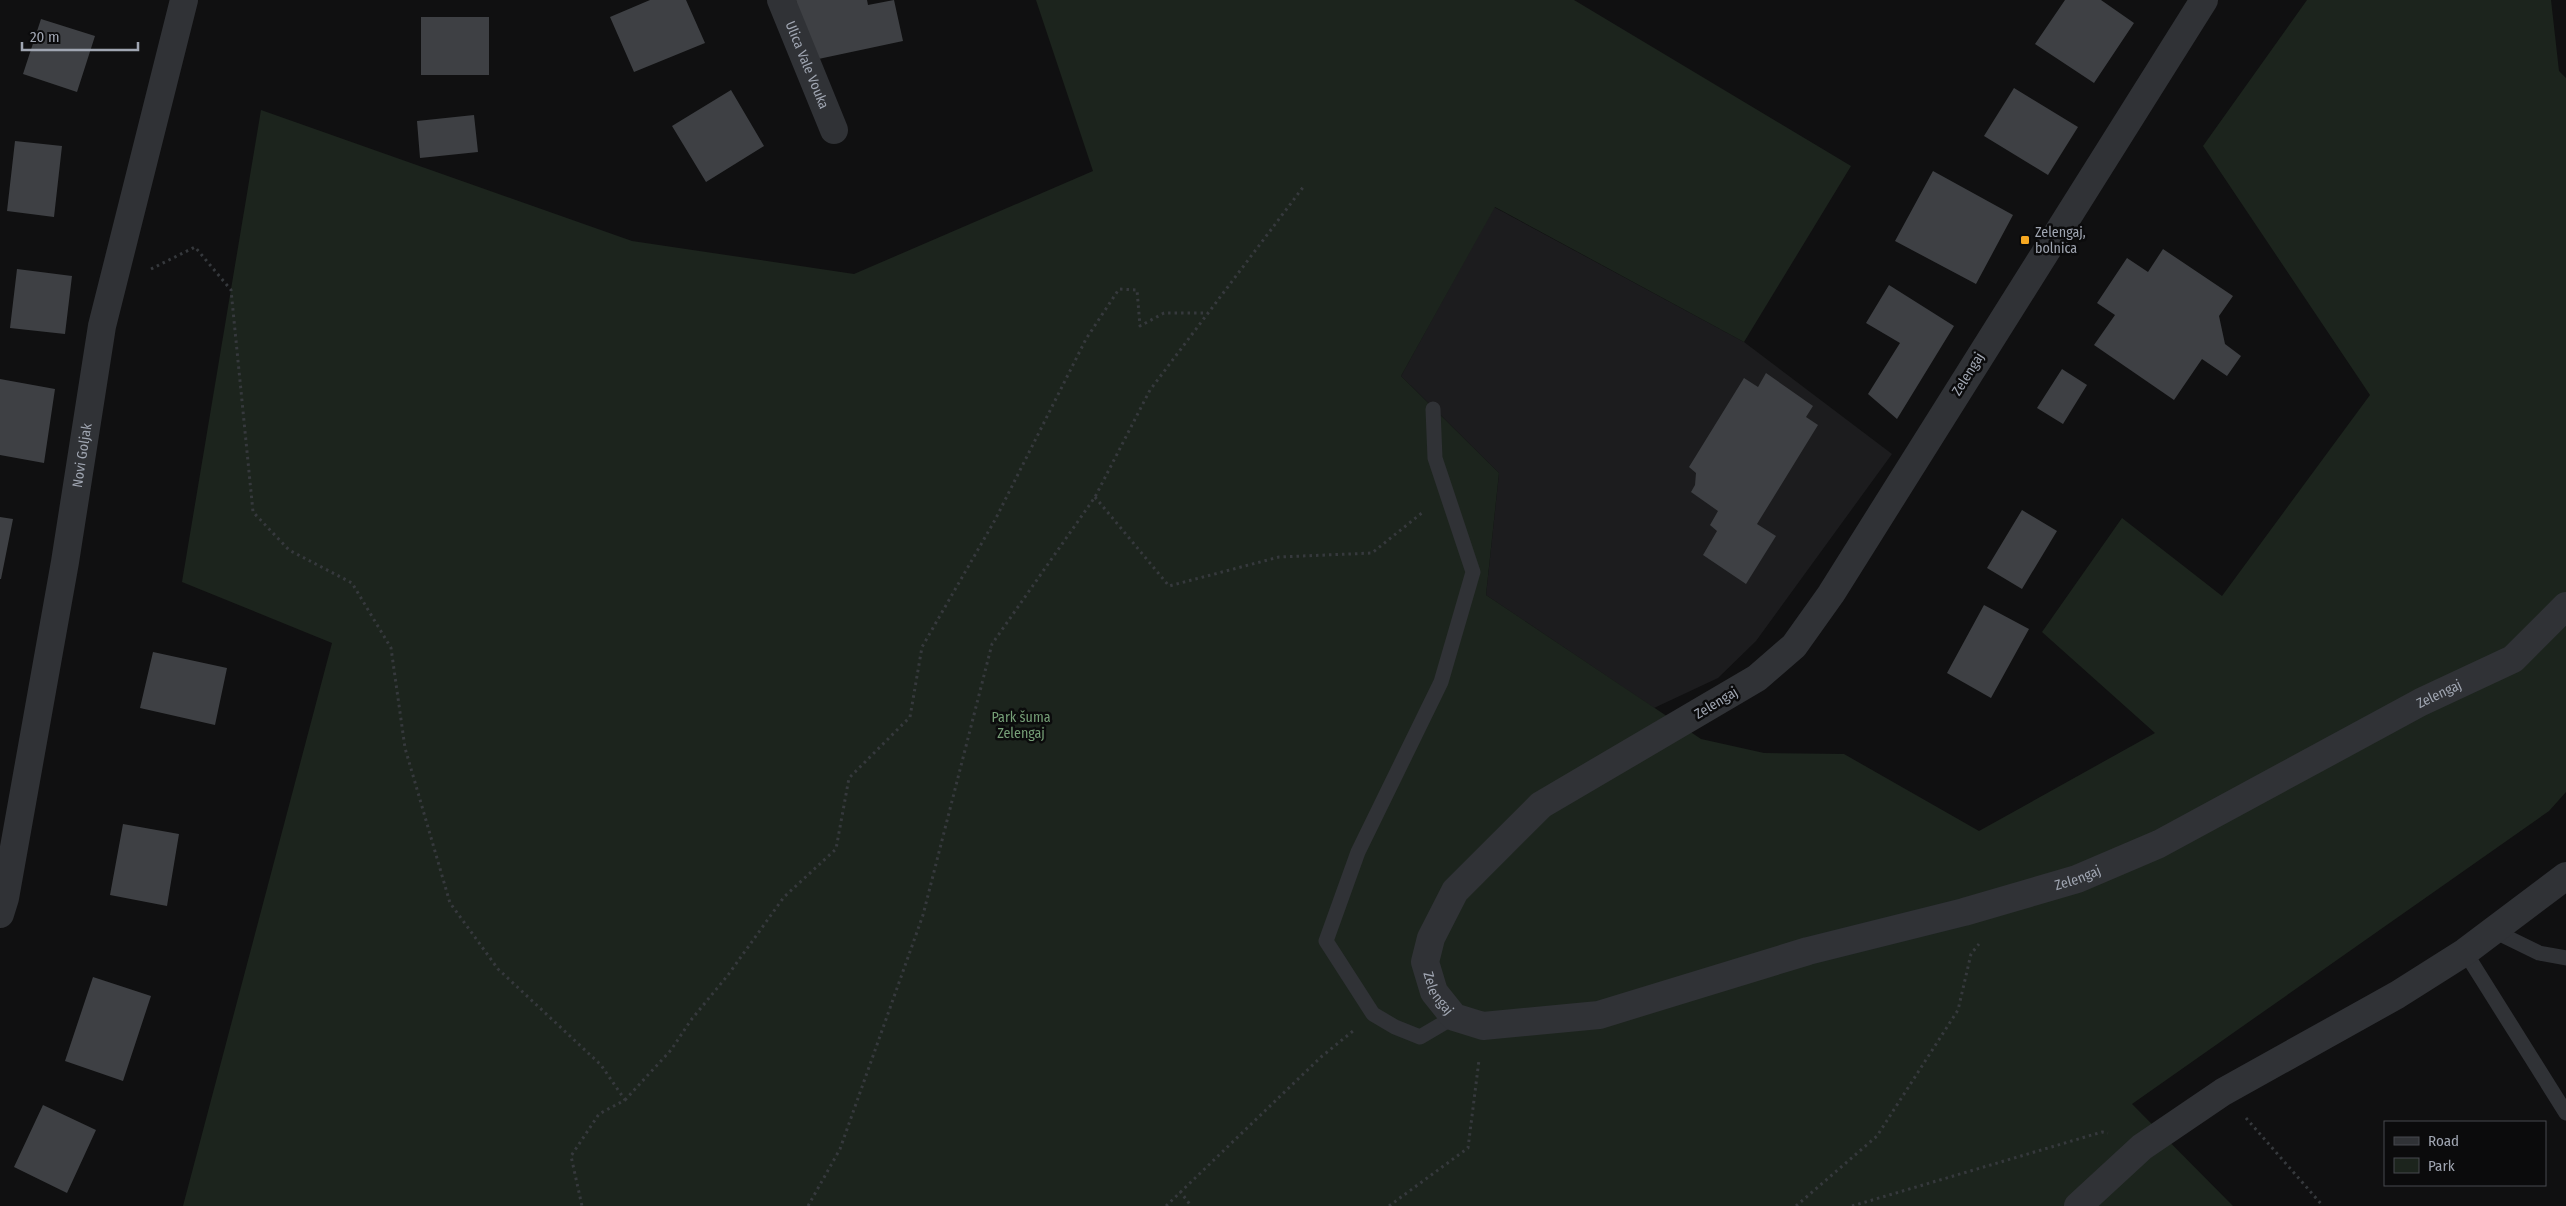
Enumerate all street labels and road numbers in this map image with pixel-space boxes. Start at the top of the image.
street label: Ulica Vale Vouka [782,18,833,111]
street label: Zelengaj [1948,349,1988,399]
street label: Novi Goljak [68,422,95,489]
street label: Zelengaj [2413,676,2464,711]
street label: Zelengaj [1691,683,1741,723]
street label: Zelengaj [2052,861,2103,894]
street label: Zelengaj [1420,969,1457,1018]

